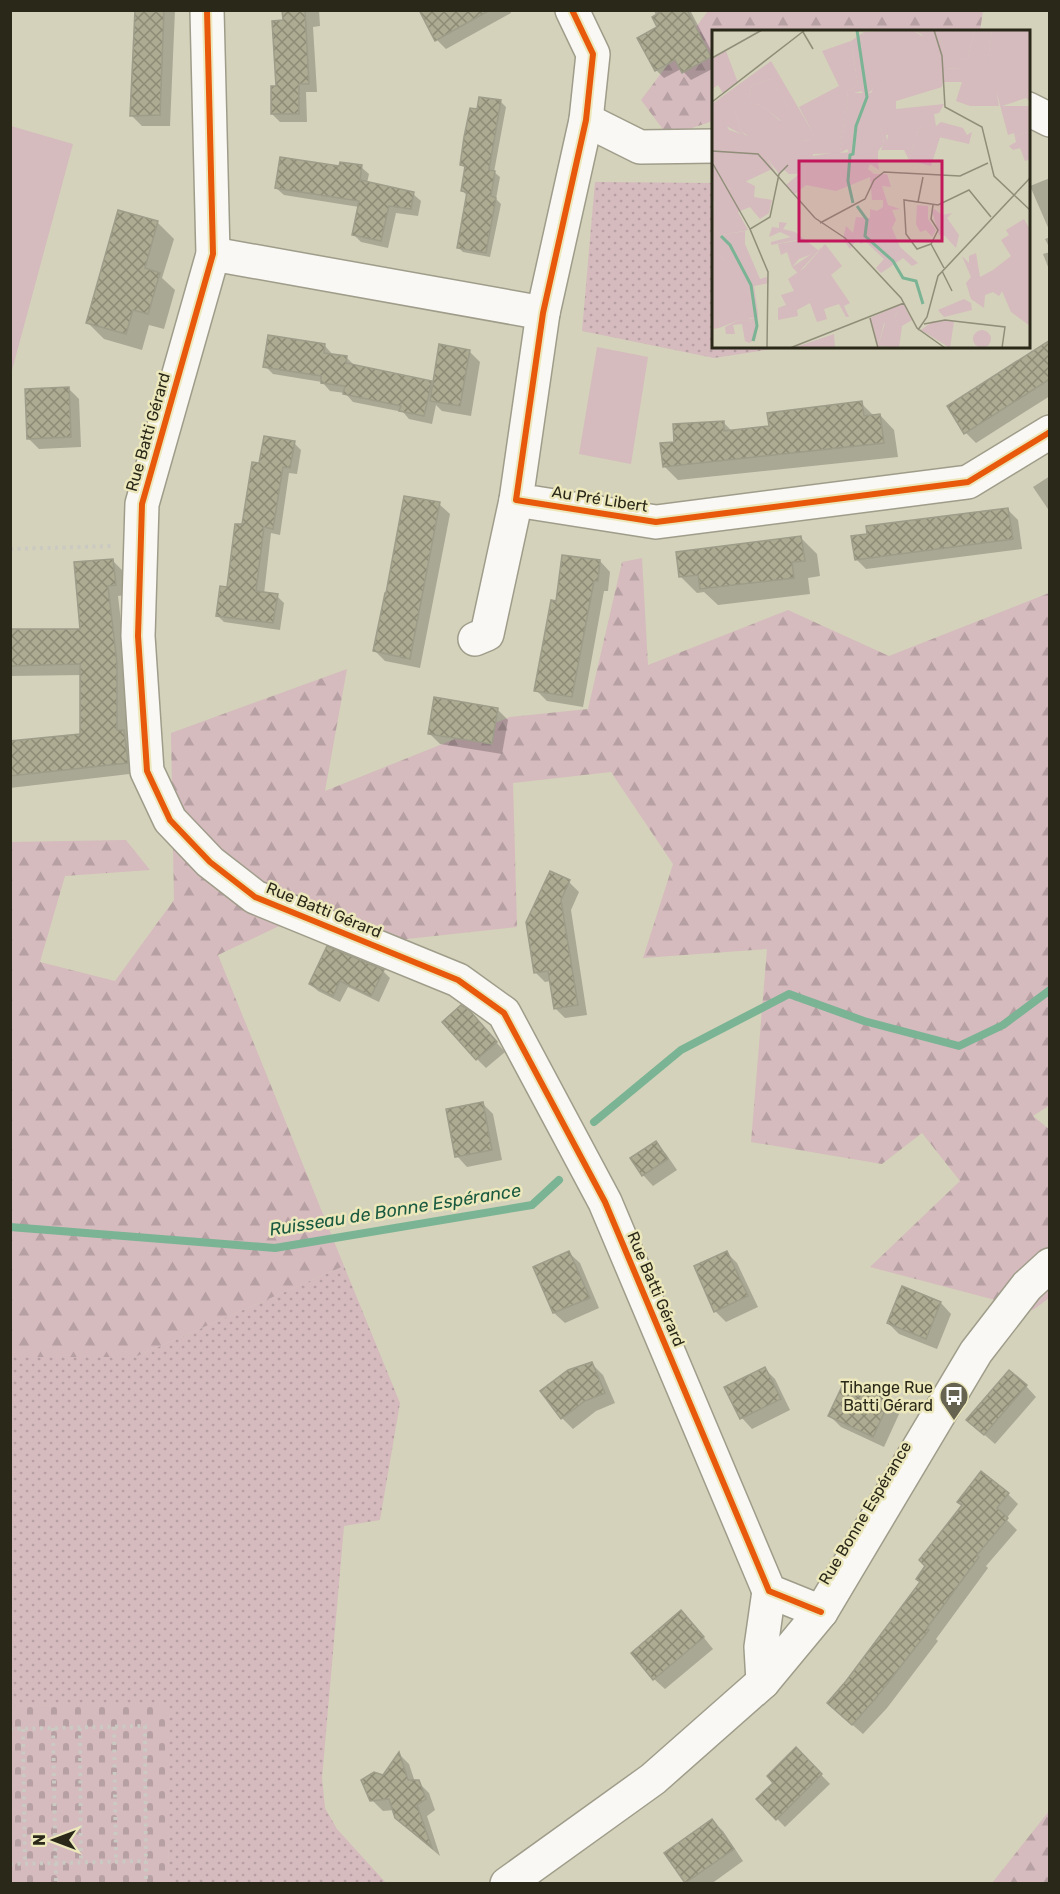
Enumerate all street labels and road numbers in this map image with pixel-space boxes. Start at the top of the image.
street label: Rue Batti Gérard [122,370,174,494]
street label: Au Pré Libert [551,482,649,516]
street label: Rue Batti Gérard [264,878,384,942]
street label: Rue Batti Gérard [623,1229,689,1349]
street label: Rue Bonne Espérance [815,1438,915,1588]

